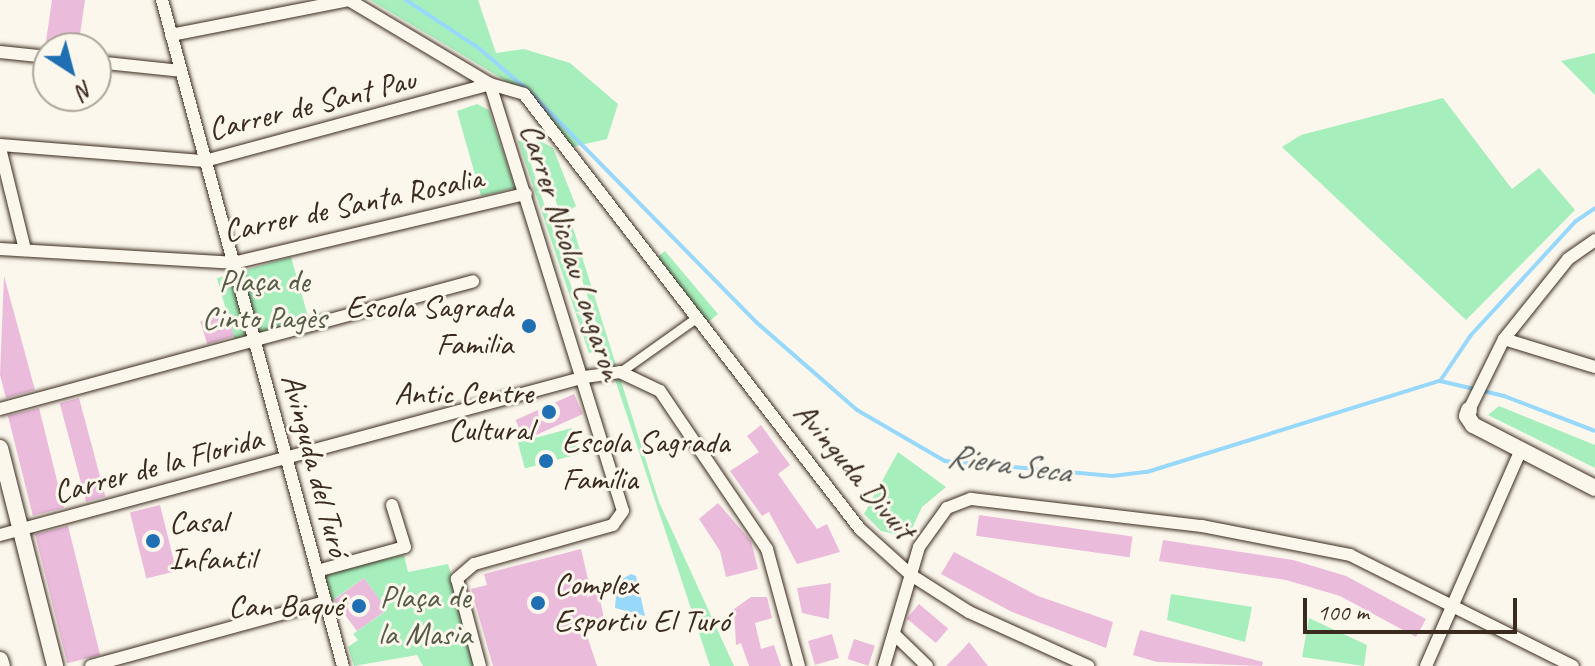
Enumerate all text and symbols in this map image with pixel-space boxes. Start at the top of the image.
north arrow [32,32,112,112]
street label: Carrer de Sant Pau [204,61,420,149]
text: N [71,74,99,105]
street label: Carrer Nicolau Longaron [511,118,631,386]
street label: Carrer de Santa Rosalia [220,159,486,251]
park label: Plaça de Cinto Pagès [201,263,327,338]
place label: Escola Sagrada Familia [346,289,513,364]
marker: Escola Sagrada Familia [520,317,538,335]
street label: Avinguda del Turó [272,370,358,560]
place label: Antic Centre Cultural [394,375,533,450]
street label: Avinguda Divuit [785,394,923,548]
marker: Antic Centre Cultural [540,403,558,421]
street label: Carrer de la Florida [49,420,267,512]
place label: Escola Sagrada Família [562,424,729,499]
water label: Riera Seca [945,434,1073,492]
marker: Escola Sagrada Família [537,452,555,470]
place label: Casal Infantil [169,504,256,579]
marker: Casal Infantil [144,532,162,550]
place label: Complex Esportiu El Turó [554,566,729,641]
park label: Plaça de la Masia [378,579,472,654]
scale bar [1307,582,1521,632]
place label: Can Baqué [227,587,343,625]
marker: Complex Esportiu El Turó [529,594,547,612]
marker: Can Baqué [350,597,368,615]
text: 100 m [1317,597,1369,627]

